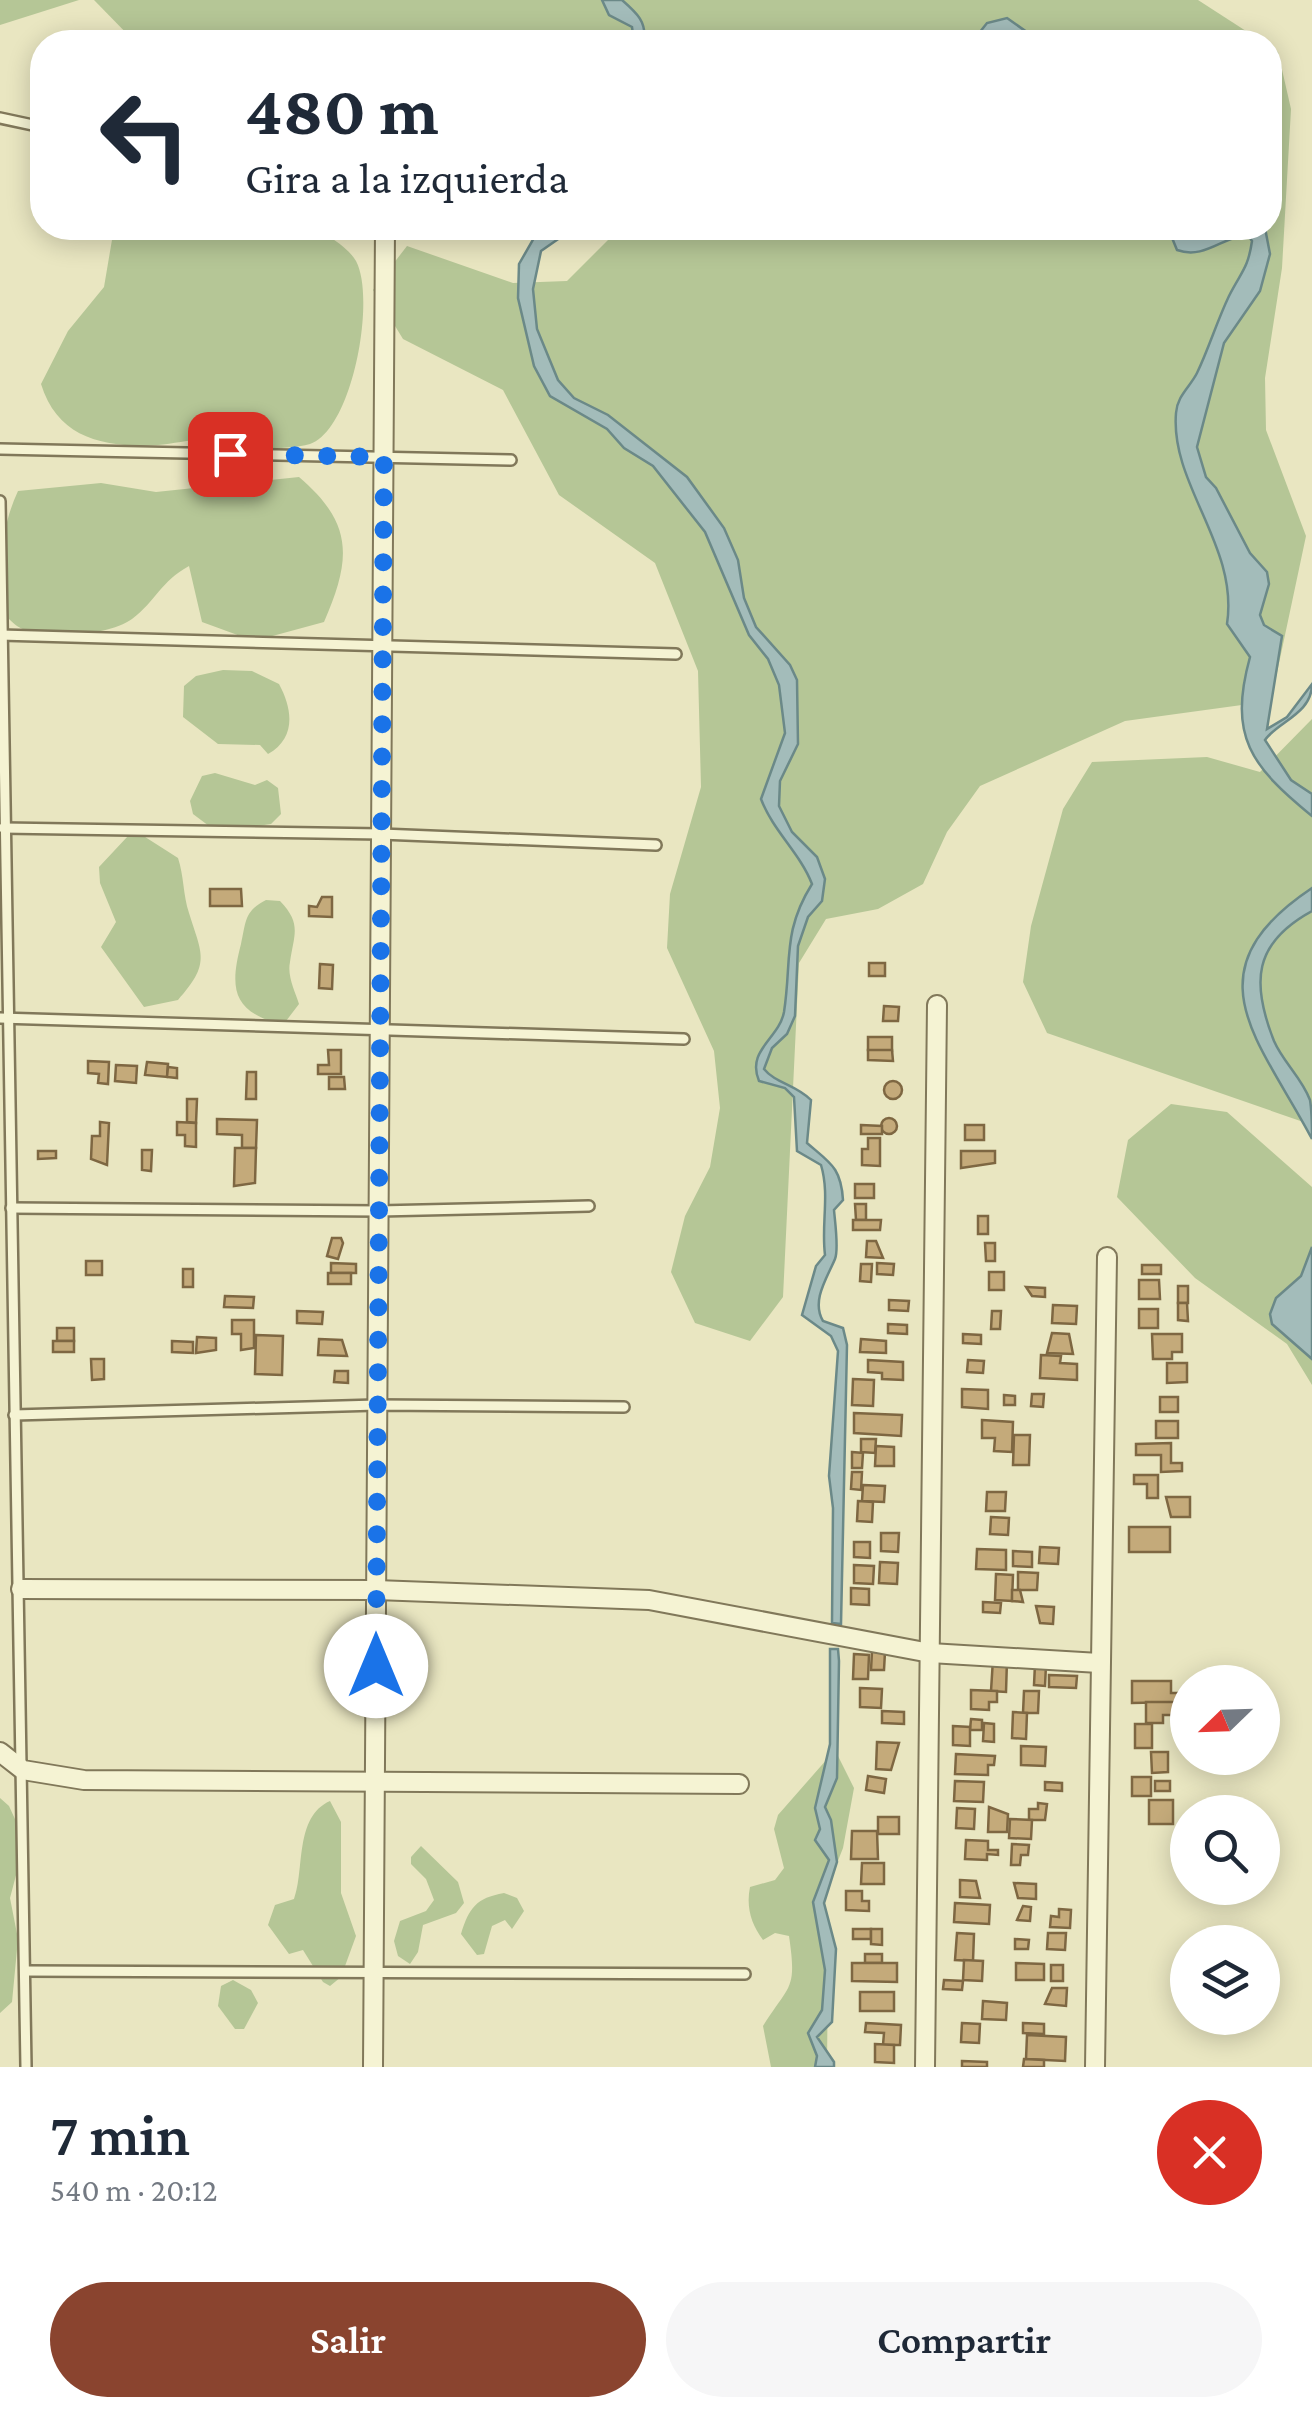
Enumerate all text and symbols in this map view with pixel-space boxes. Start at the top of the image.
icon: left [80,70,210,200]
text: 480 m [245,71,439,149]
text: Gira a la izquierda [245,153,569,203]
pin [188,412,273,497]
icon: arrive [203,427,258,482]
position arrow [324,1614,428,1718]
north arrow [1170,1665,1280,1775]
map controls [1170,1665,1280,2035]
button: search [1170,1795,1280,1905]
button: layers [1170,1925,1280,2035]
button: close [1157,2100,1262,2205]
text: 7 min [50,2101,190,2168]
text: 540 m · 20:12 [50,2172,217,2208]
button: Salir [50,2282,646,2397]
button: Compartir [666,2282,1262,2397]

